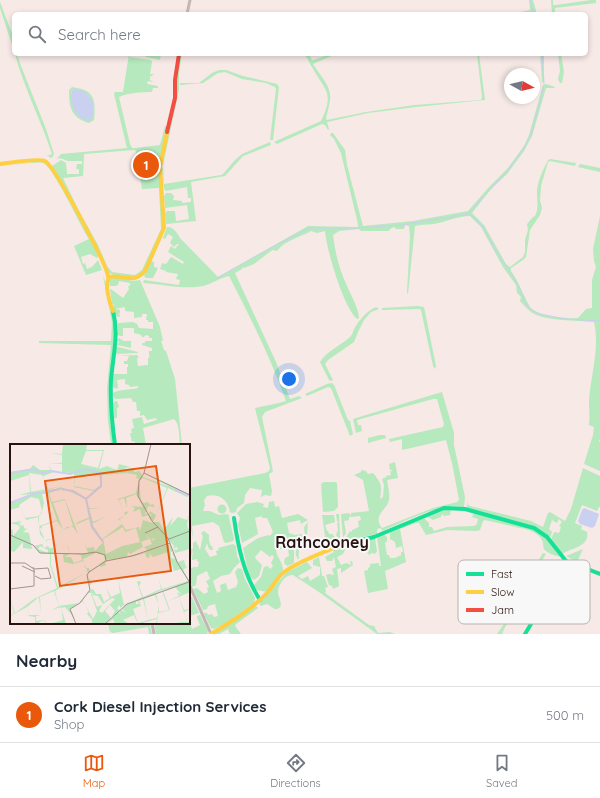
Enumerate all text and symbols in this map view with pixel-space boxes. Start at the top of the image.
search box [12,12,588,56]
icon: search [26,23,48,45]
text: Search here [58,25,141,44]
north arrow [504,68,540,104]
pin: 1 [133,150,159,180]
your location [279,369,299,389]
inset map [10,444,190,624]
district label: Rathcooney [275,532,369,552]
legend [458,560,590,624]
text: Fast [491,567,513,581]
text: Slow [491,585,515,599]
text: Jam [491,603,514,617]
text: Nearby [16,650,77,671]
text: Cork Diesel Injection Services [54,697,266,716]
text: 1 [26,707,32,723]
text: 500 m [546,707,584,723]
text: Shop [54,716,84,732]
tab: Map [83,752,105,790]
tab: Directions [270,752,321,790]
tab: Saved [486,752,517,790]

